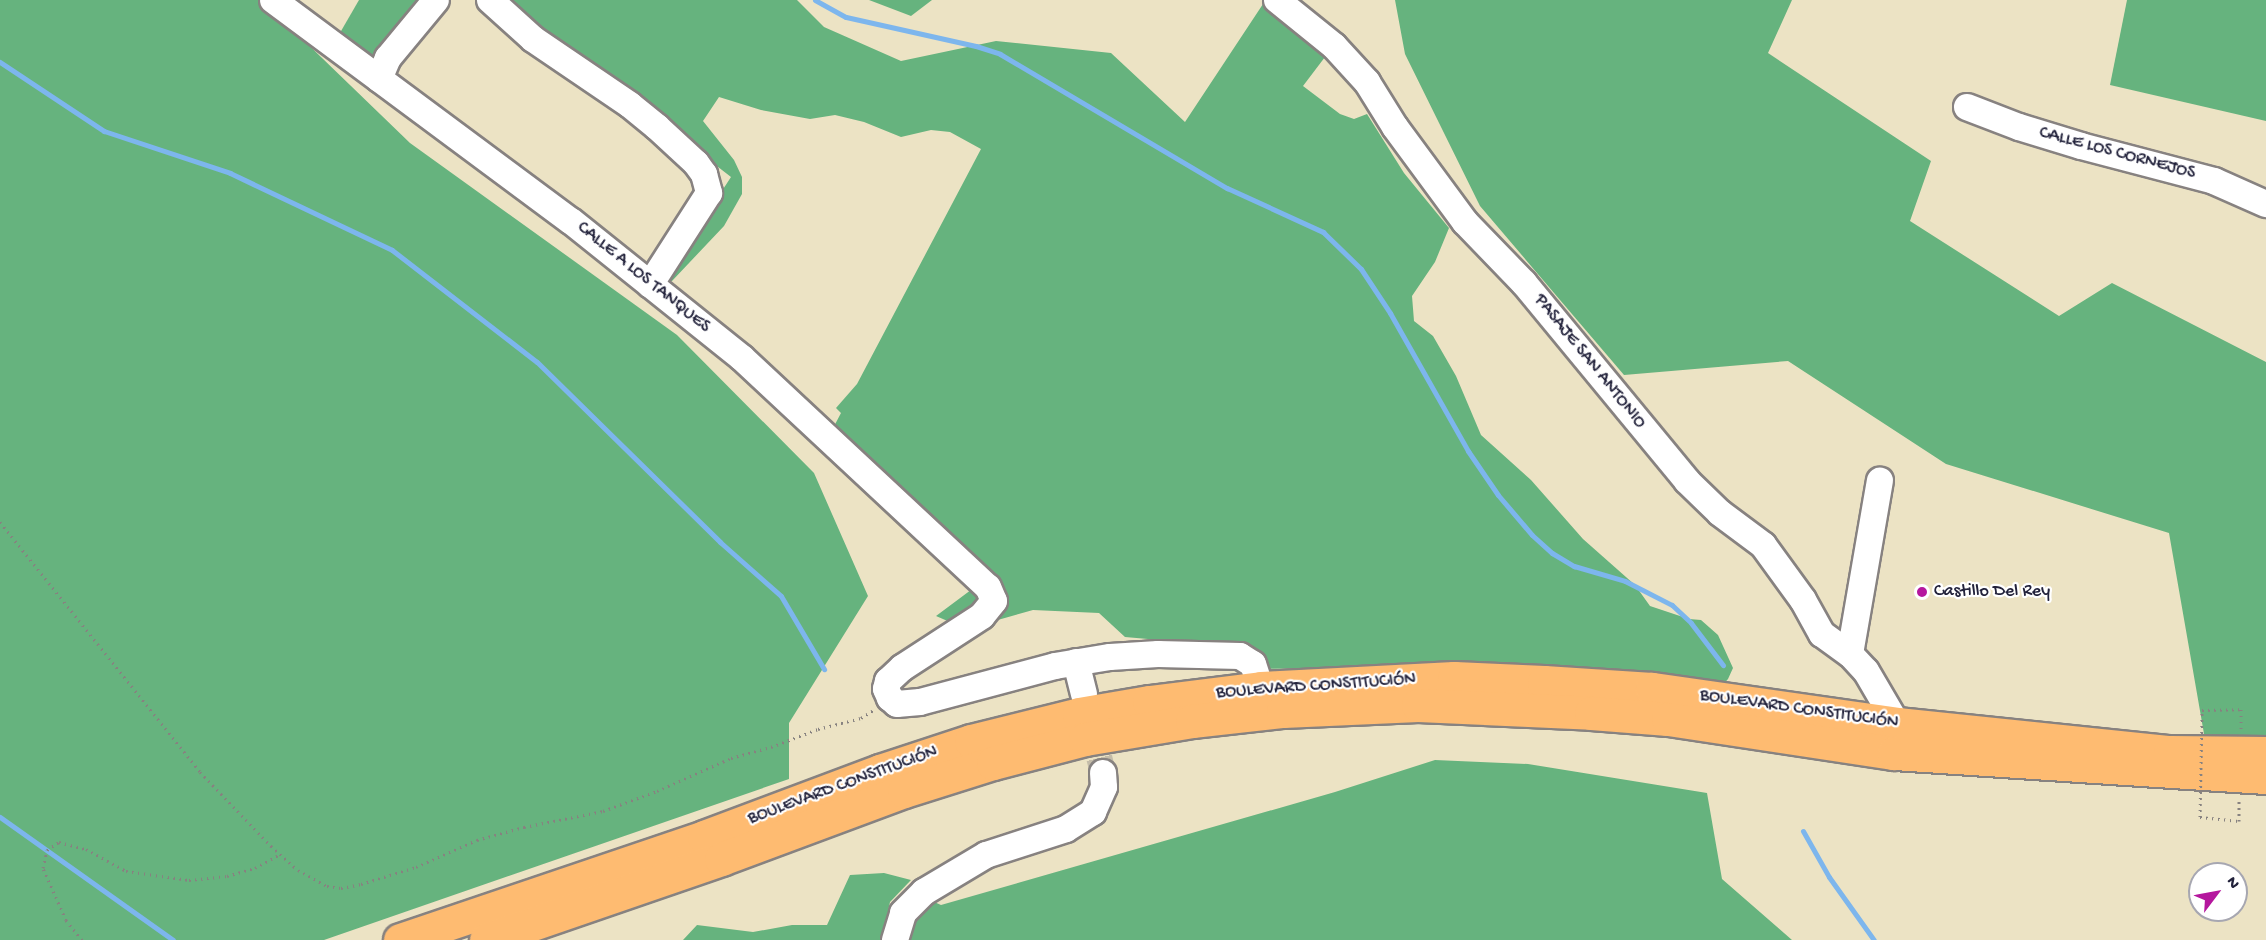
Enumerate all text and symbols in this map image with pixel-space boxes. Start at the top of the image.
street label: CALLE LOS CORNEJOS [2037,123,2197,185]
street label: CALLE A LOS TANQUES [572,218,714,338]
street label: PASAJE SAN ANTONIO [1528,290,1650,434]
place label: Castillo Del Rey [1934,581,2050,603]
marker: Castillo Del Rey [1915,585,1929,599]
street label: BOULEVARD CONSTITUCIÓN [1215,669,1417,705]
street label: BOULEVARD CONSTITUCIÓN [1698,685,1900,735]
street label: BOULEVARD CONSTITUCIÓN [745,742,941,830]
north arrow [2188,862,2248,922]
text: N [2221,874,2243,893]

